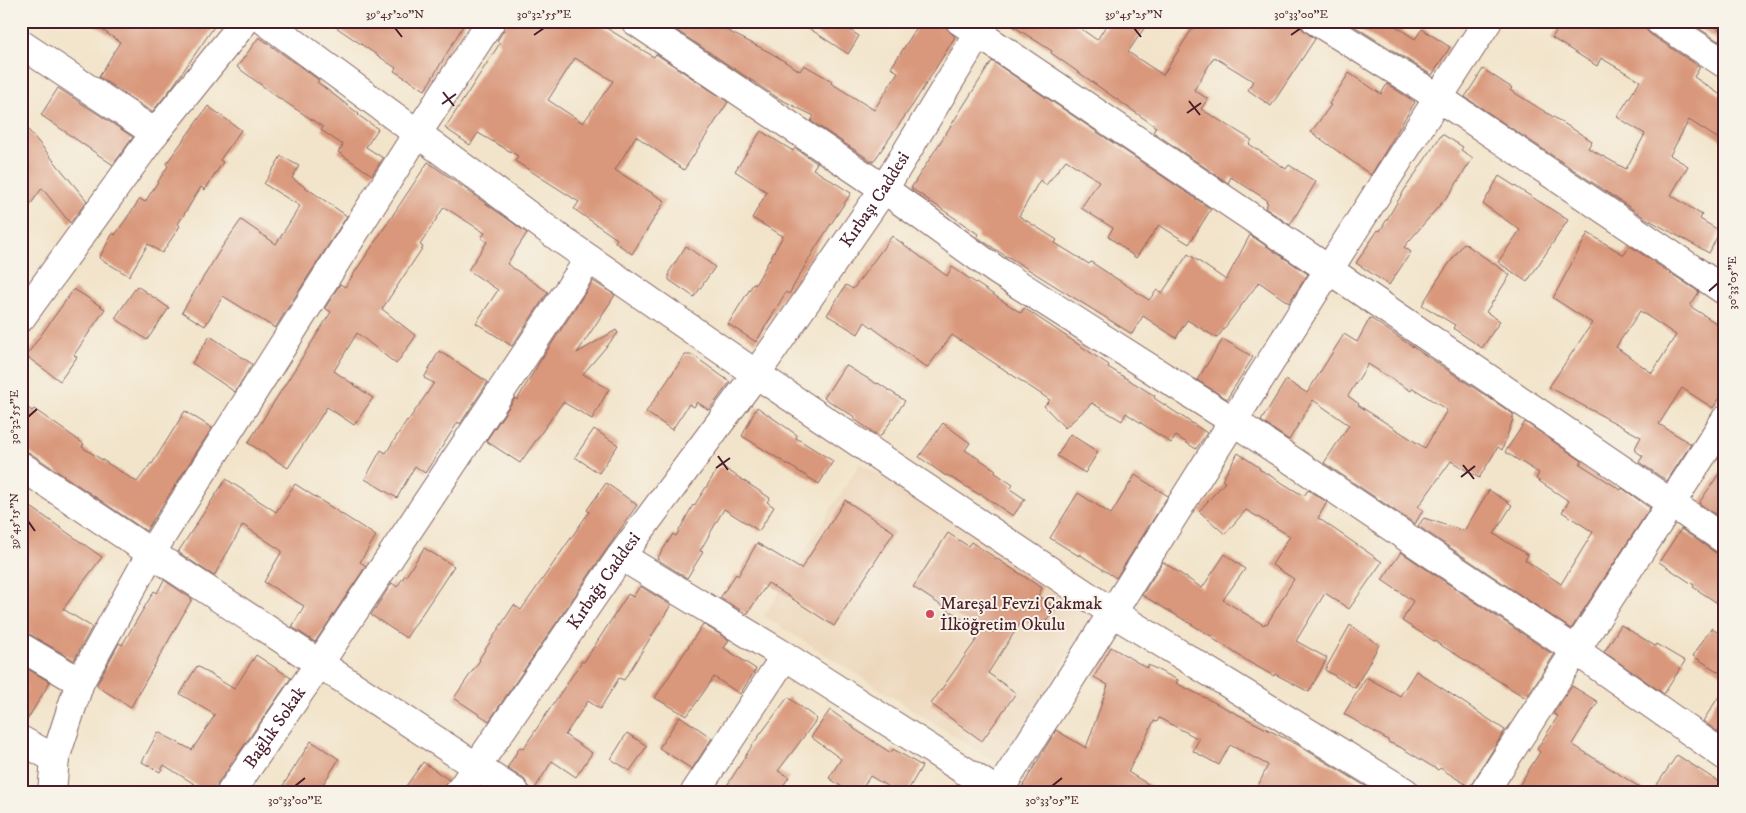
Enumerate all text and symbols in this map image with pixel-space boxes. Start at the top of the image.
text: 39°45'20"N [366,7,424,22]
text: 30°32'55"E [517,7,572,22]
text: 39°45'25"N [1105,7,1163,22]
text: 30°33'00"E [1274,7,1329,22]
street label: Kırbaşı Caddesi [836,148,915,252]
text: 30°33'05"E [1725,256,1740,310]
text: 30°32'55"E [7,389,22,444]
text: 39°45'15"N [7,493,22,549]
street label: Kırbağı Caddesi [563,528,645,634]
place label: Mareşal Fevzi Çakmak İlköğretim Okulu [940,593,1102,636]
marker: Mareşal Fevzi Çakmak İlköğretim Okulu [924,608,936,620]
street label: Bağlık Sokak [239,683,311,773]
text: 30°33'00"E [268,793,323,808]
text: 30°33'05"E [1025,793,1079,808]

